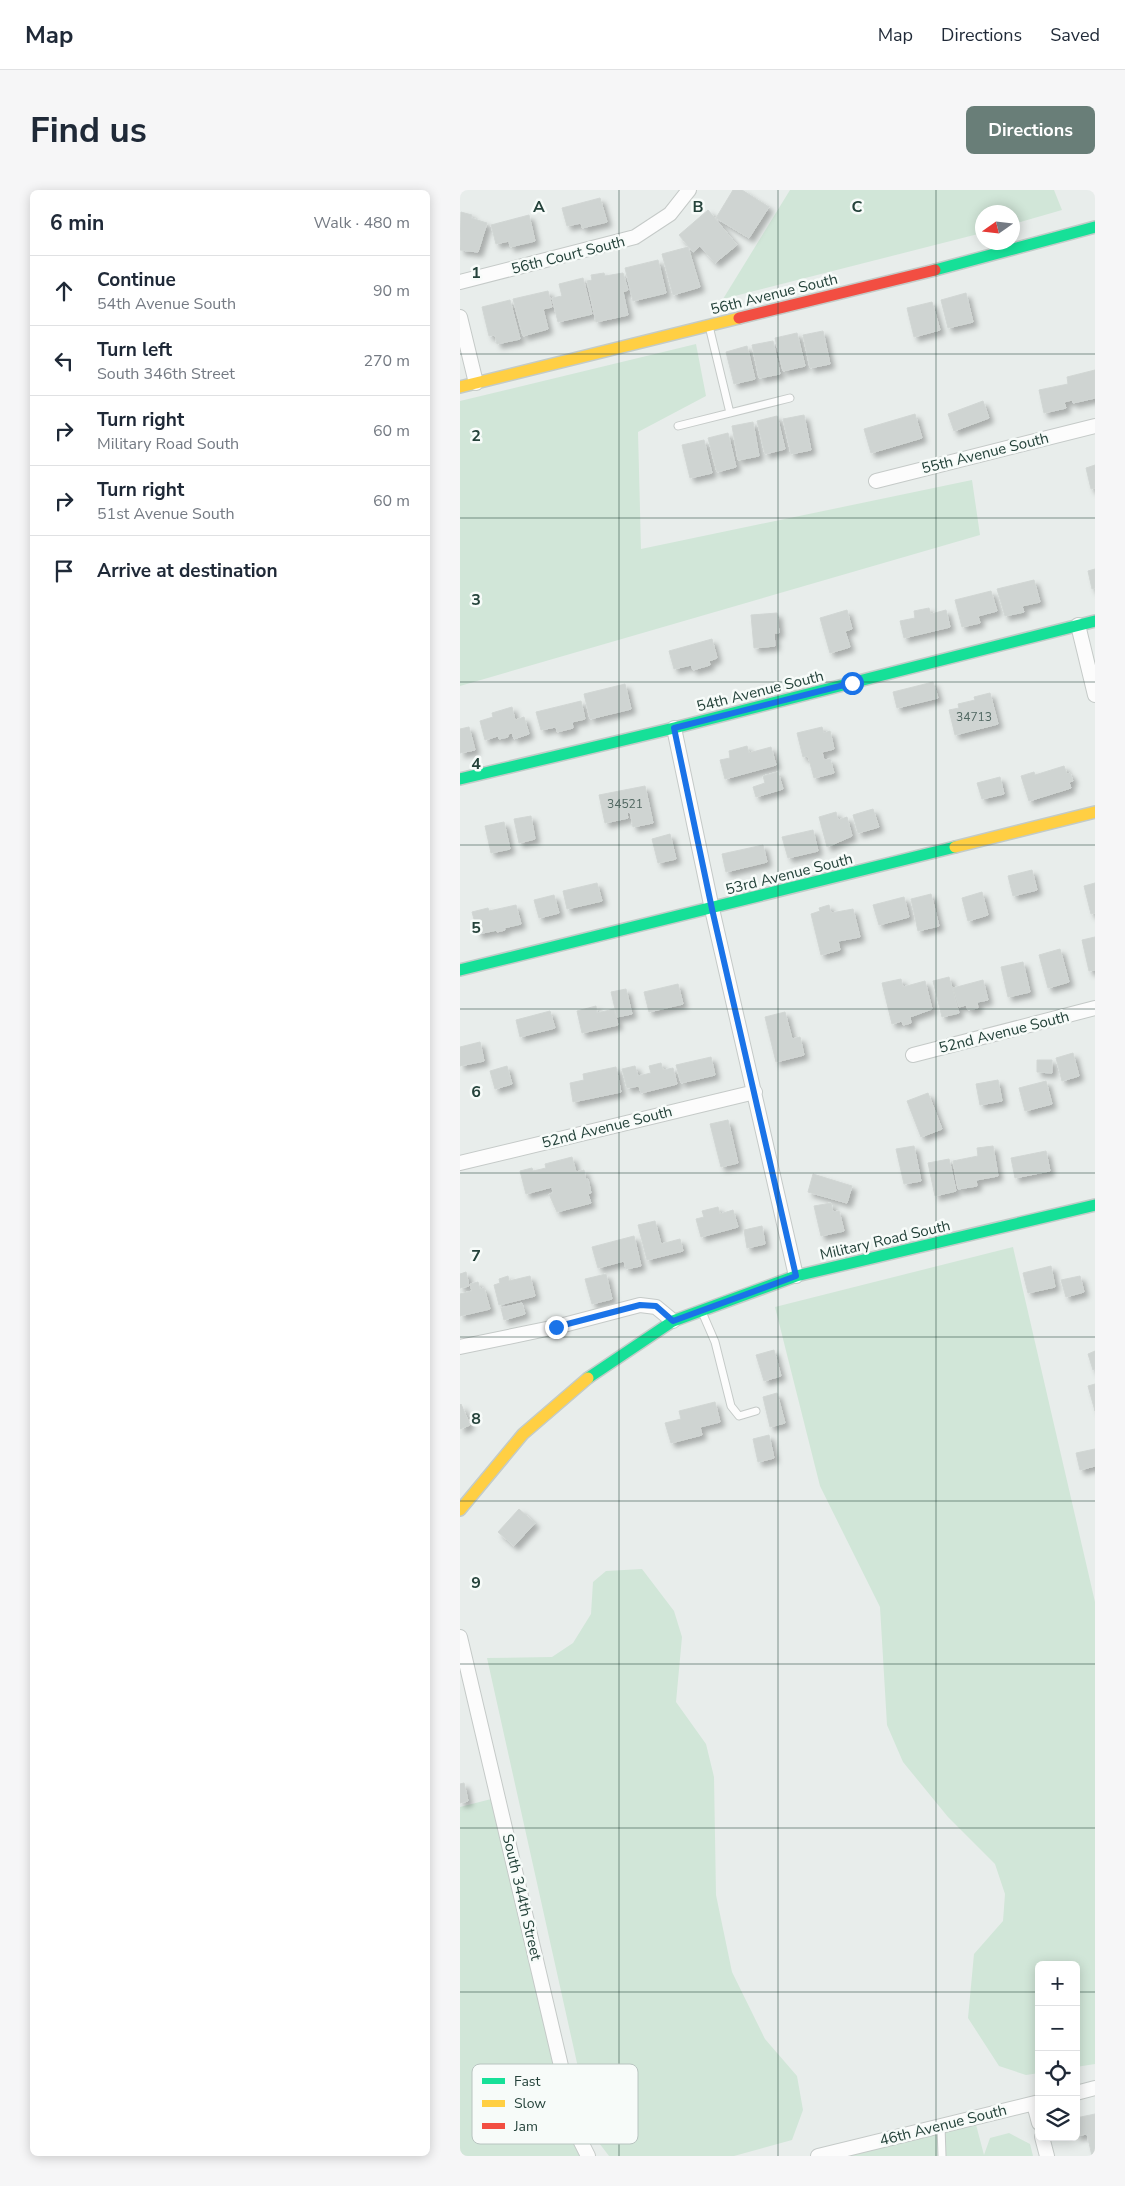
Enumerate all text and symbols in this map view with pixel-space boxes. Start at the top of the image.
text: Map [25,19,73,51]
text: Map [878,23,913,47]
text: Directions [941,23,1022,47]
text: Saved [1050,23,1100,47]
button: Directions [966,106,1095,154]
text: Find us [30,107,147,154]
text: A [533,196,545,218]
text: B [692,196,704,218]
text: C [852,196,863,218]
north arrow [975,205,1020,250]
text: 6 min [50,209,104,237]
text: Walk · 480 m [314,212,410,234]
street label: 56th Court South [509,231,627,279]
text: 1 [471,262,481,284]
text: Continue [97,267,176,293]
street label: 56th Avenue South [708,269,840,319]
icon: ahead [50,277,78,305]
text: 90 m [373,280,410,302]
text: 54th Avenue South [97,293,236,315]
text: Turn left [97,337,172,363]
icon: left [50,347,78,375]
text: 270 m [363,350,410,372]
text: South 346th Street [97,363,235,385]
text: Turn right [97,407,184,433]
icon: right [50,417,78,445]
text: 60 m [373,420,410,442]
text: 2 [471,425,481,447]
street label: 55th Avenue South [919,428,1051,478]
text: Military Road South [97,433,239,455]
text: Turn right [97,477,184,503]
icon: right [50,487,78,515]
text: 60 m [373,490,410,512]
text: 51st Avenue South [97,503,235,525]
icon: arrive [50,557,78,585]
text: Arrive at destination [97,558,278,584]
text: 3 [471,589,481,611]
street label: 54th Avenue South [694,666,826,716]
route start [841,672,864,695]
house number: 34713 [956,709,992,725]
text: 4 [471,753,481,775]
house number: 34521 [607,796,643,812]
street label: 53rd Avenue South [723,849,855,899]
text: 5 [471,917,481,939]
street label: 52nd Avenue South [937,1006,1071,1058]
text: 6 [471,1081,481,1103]
street label: 52nd Avenue South [540,1101,674,1153]
street label: Military Road South [818,1215,952,1265]
text: 7 [471,1245,481,1267]
route end [545,1316,568,1339]
text: 8 [471,1408,481,1430]
text: 9 [471,1572,481,1594]
street label: South 344th Street [498,1832,546,1963]
map controls [1035,1961,1080,2141]
button: + [1035,1961,1080,2006]
button: − [1035,2006,1080,2051]
button: locate [1035,2051,1080,2096]
legend [472,2064,638,2144]
text: Fast [514,2072,540,2091]
text: Slow [514,2094,546,2113]
button: layers [1035,2096,1080,2141]
street label: 46th Avenue South [877,2100,1009,2150]
text: Jam [513,2117,538,2136]

